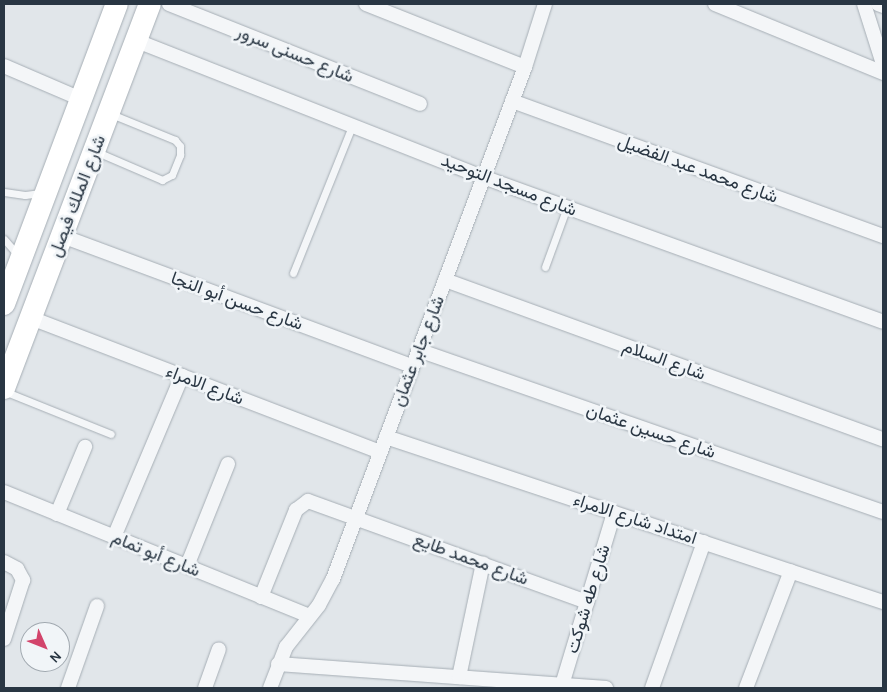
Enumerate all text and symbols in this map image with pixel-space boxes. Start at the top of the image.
street label: شارع حسنى سرور [233,21,357,87]
street label: شارع محمد عبد الفضيل [615,130,781,208]
street label: شارع الملك فيصل [44,132,110,260]
street label: شارع مسجد التوحيد [438,149,580,221]
street label: شارع حسن أبو النجا [168,267,306,335]
street label: شارع جابر عثمان [387,293,449,409]
street label: شارع السلام [620,335,708,385]
street label: شارع الامراء [163,360,247,410]
street label: شارع حسين عثمان [584,399,718,463]
street label: امتداد شارع الامراء [571,489,699,549]
street label: شارع أبو تمام [109,526,203,582]
street label: شارع محمد طايع [411,528,531,590]
street label: شارع طه شوكت [561,542,615,656]
north arrow [20,622,70,672]
text: N [46,648,65,667]

